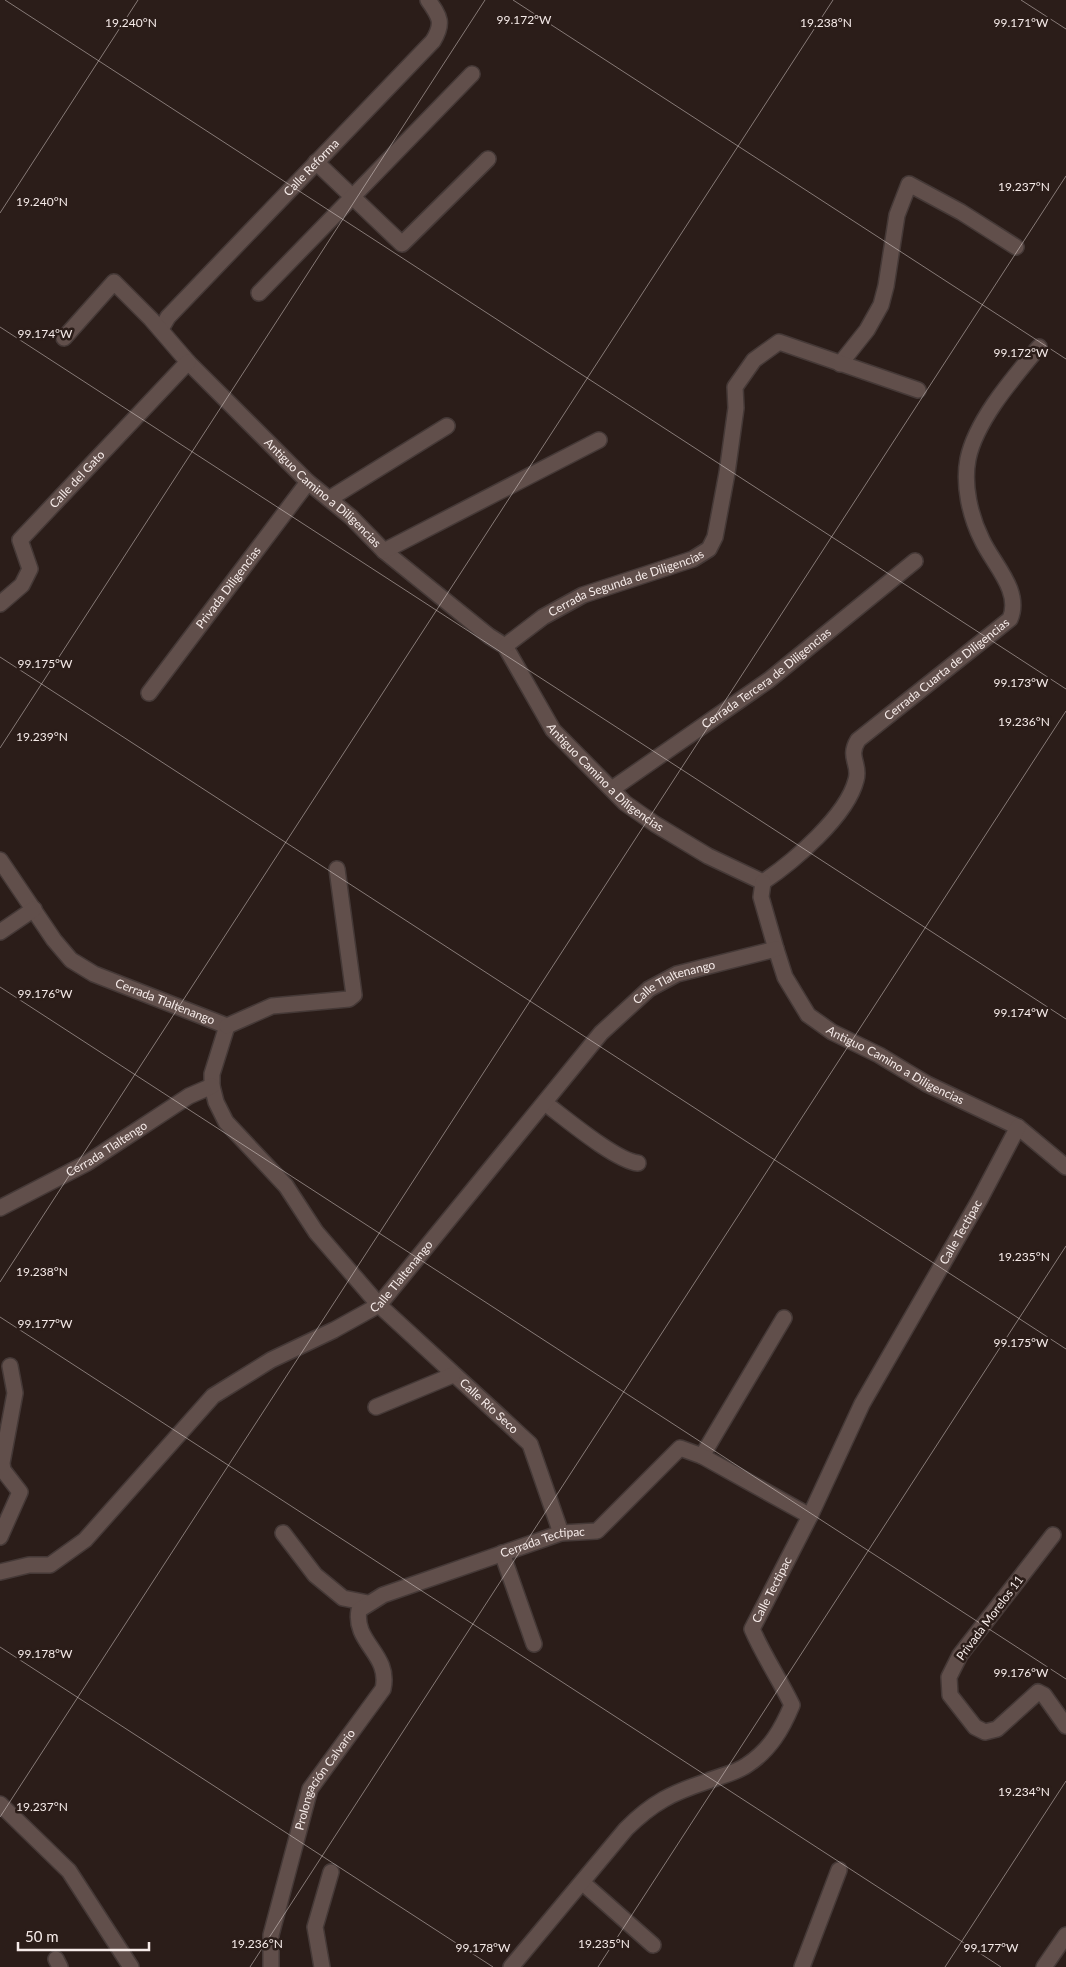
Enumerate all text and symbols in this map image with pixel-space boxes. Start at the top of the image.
text: 99.172°W [496,12,552,27]
text: 19.240°N [105,15,157,30]
text: 19.238°N [800,15,852,30]
text: 99.171°W [993,15,1049,30]
street label: Calle Reforma [280,136,342,199]
text: 19.237°N [998,179,1050,194]
text: 19.240°N [16,194,68,209]
text: 99.174°W [17,326,73,341]
text: 99.172°W [993,345,1049,360]
street label: Antiguo Camino a Diligencias [261,435,384,550]
street label: Calle del Gato [46,447,108,511]
street label: Privada Diligencias [192,543,264,631]
street label: Cerrada Segunda de Diligencias [546,546,707,620]
street label: Cerrada Cuarta de Diligencias [881,615,1012,723]
street label: Cerrada Tercera de Diligencias [698,624,834,732]
text: 99.175°W [17,656,73,671]
text: 99.173°W [993,675,1049,690]
text: 19.236°N [998,714,1050,729]
street label: Antiguo Camino a Diligencias [544,720,666,834]
text: 19.239°N [16,729,68,744]
street label: Calle Tlaltenango [629,957,717,1007]
street label: Cerrada Tlaltenango [113,975,217,1028]
text: 99.176°W [17,986,73,1001]
text: 99.174°W [993,1005,1049,1020]
street label: Antiguo Camino a Diligencias [823,1022,967,1107]
street label: Cerrada Tlaltengo [63,1117,150,1180]
street label: Calle Tectipac [936,1197,985,1267]
street label: Calle Tlaltenango [367,1237,436,1316]
text: 19.235°N [998,1249,1050,1264]
text: 19.238°N [16,1264,68,1279]
text: 99.177°W [17,1316,73,1331]
text: 99.175°W [993,1335,1049,1350]
street label: Calle Río Seco [457,1375,522,1437]
street label: Cerrada Tectipac [498,1524,586,1561]
street label: Calle Tectipac [748,1554,795,1625]
street label: Privada Morelos 11 [953,1572,1026,1663]
text: 99.178°W [17,1646,73,1661]
text: 99.176°W [993,1665,1049,1680]
street label: Prolongación Calvario [291,1726,358,1832]
text: 19.234°N [998,1784,1050,1799]
text: 19.237°N [16,1799,68,1814]
scale bar [18,1920,149,1952]
text: 50 m [25,1927,59,1945]
text: 19.236°N [231,1936,283,1951]
text: 19.235°N [578,1936,630,1951]
text: 99.178°W [455,1940,511,1955]
text: 99.177°W [963,1940,1019,1955]

